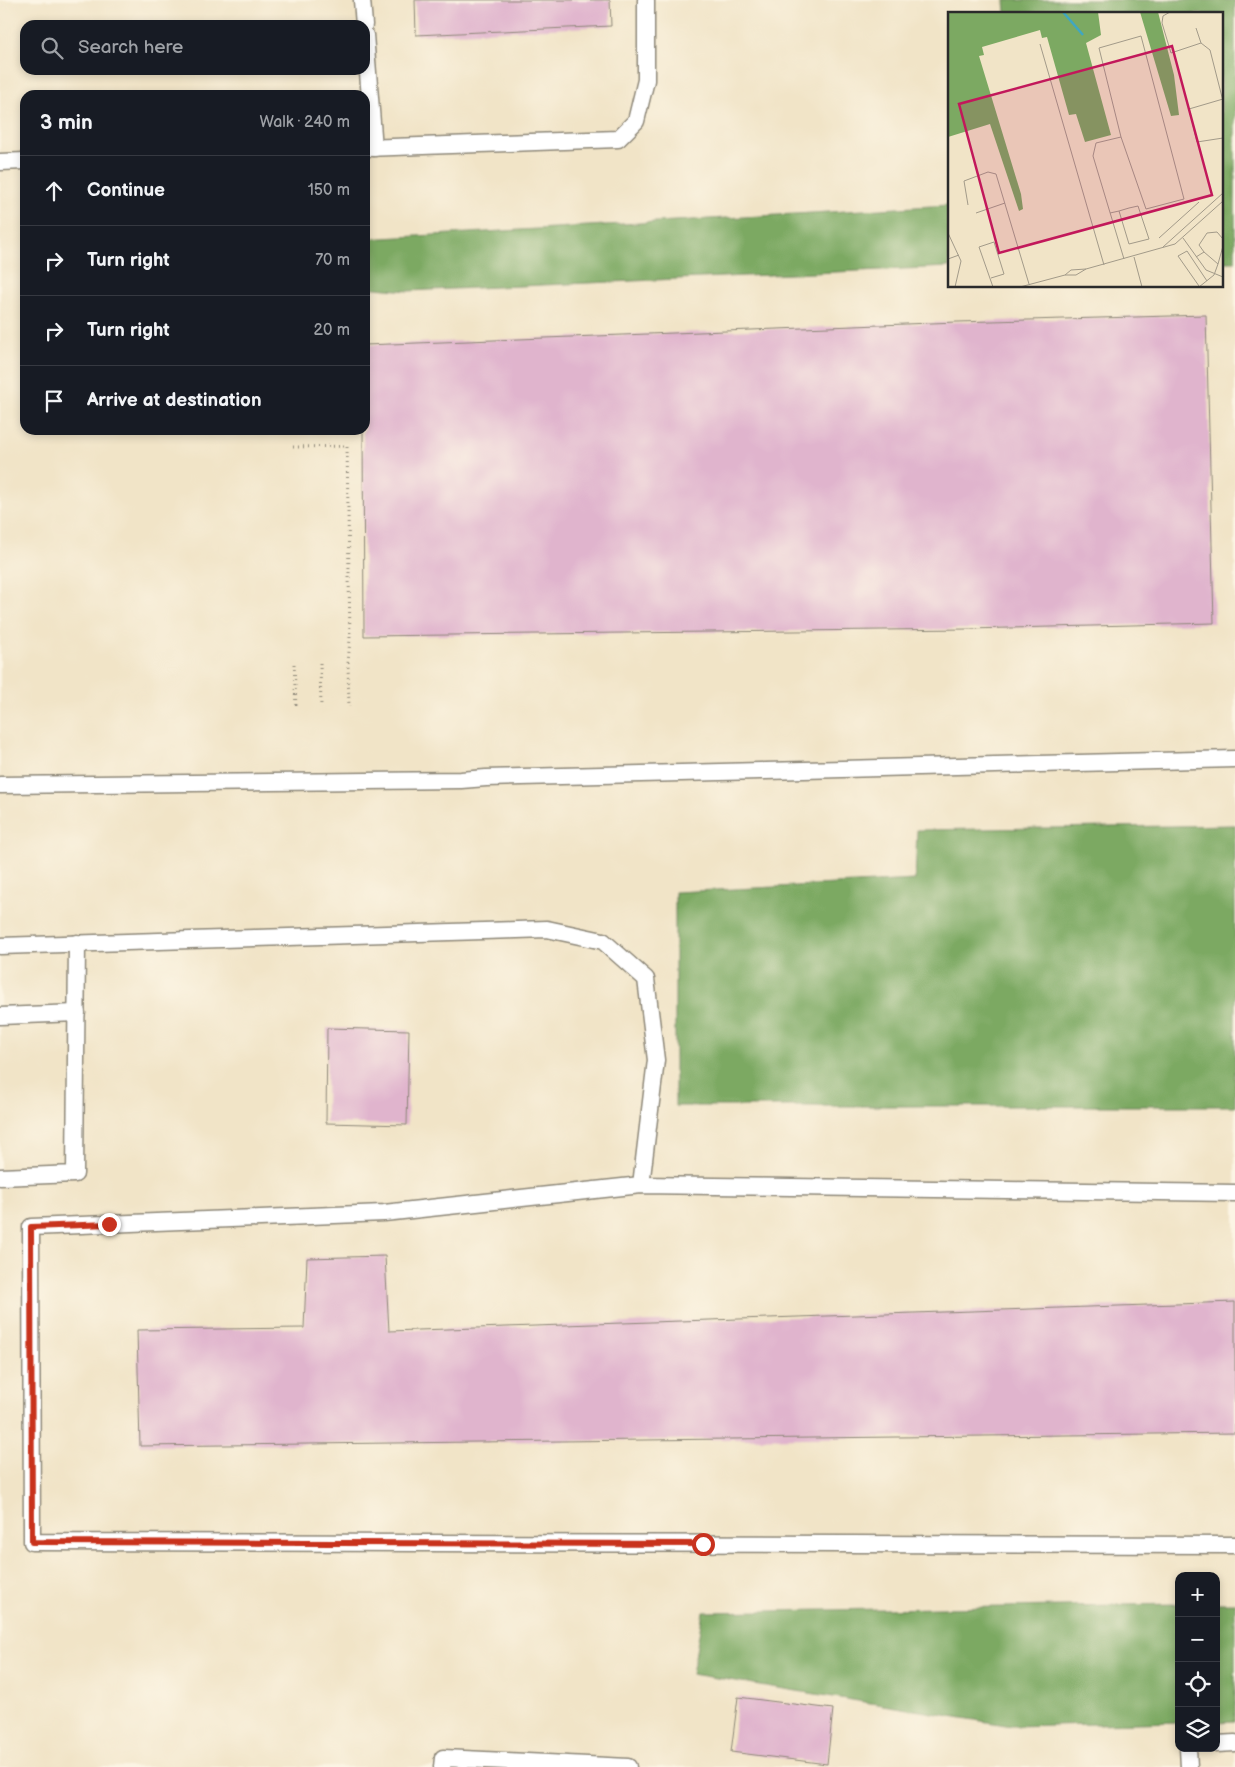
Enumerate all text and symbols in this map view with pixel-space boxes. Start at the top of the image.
inset map [948,12,1222,288]
search box [20,20,370,75]
icon: search [38,34,66,62]
text: Search here [78,36,183,59]
text: 3 min [40,110,93,135]
text: Walk · 240 m [260,113,350,132]
icon: ahead [40,177,68,205]
text: Continue [87,179,165,202]
text: 150 m [308,181,350,200]
icon: right [40,247,68,275]
text: Turn right [87,249,170,272]
text: 70 m [315,251,350,270]
icon: right [40,317,68,345]
text: Turn right [87,319,170,342]
text: 20 m [314,321,350,340]
icon: arrive [40,387,68,415]
text: Arrive at destination [87,389,262,412]
route end [98,1213,121,1236]
route start [692,1533,715,1556]
map controls [1175,1572,1220,1752]
button: + [1175,1572,1220,1617]
button: − [1175,1617,1220,1662]
button: locate [1175,1662,1220,1707]
button: layers [1175,1707,1220,1752]

